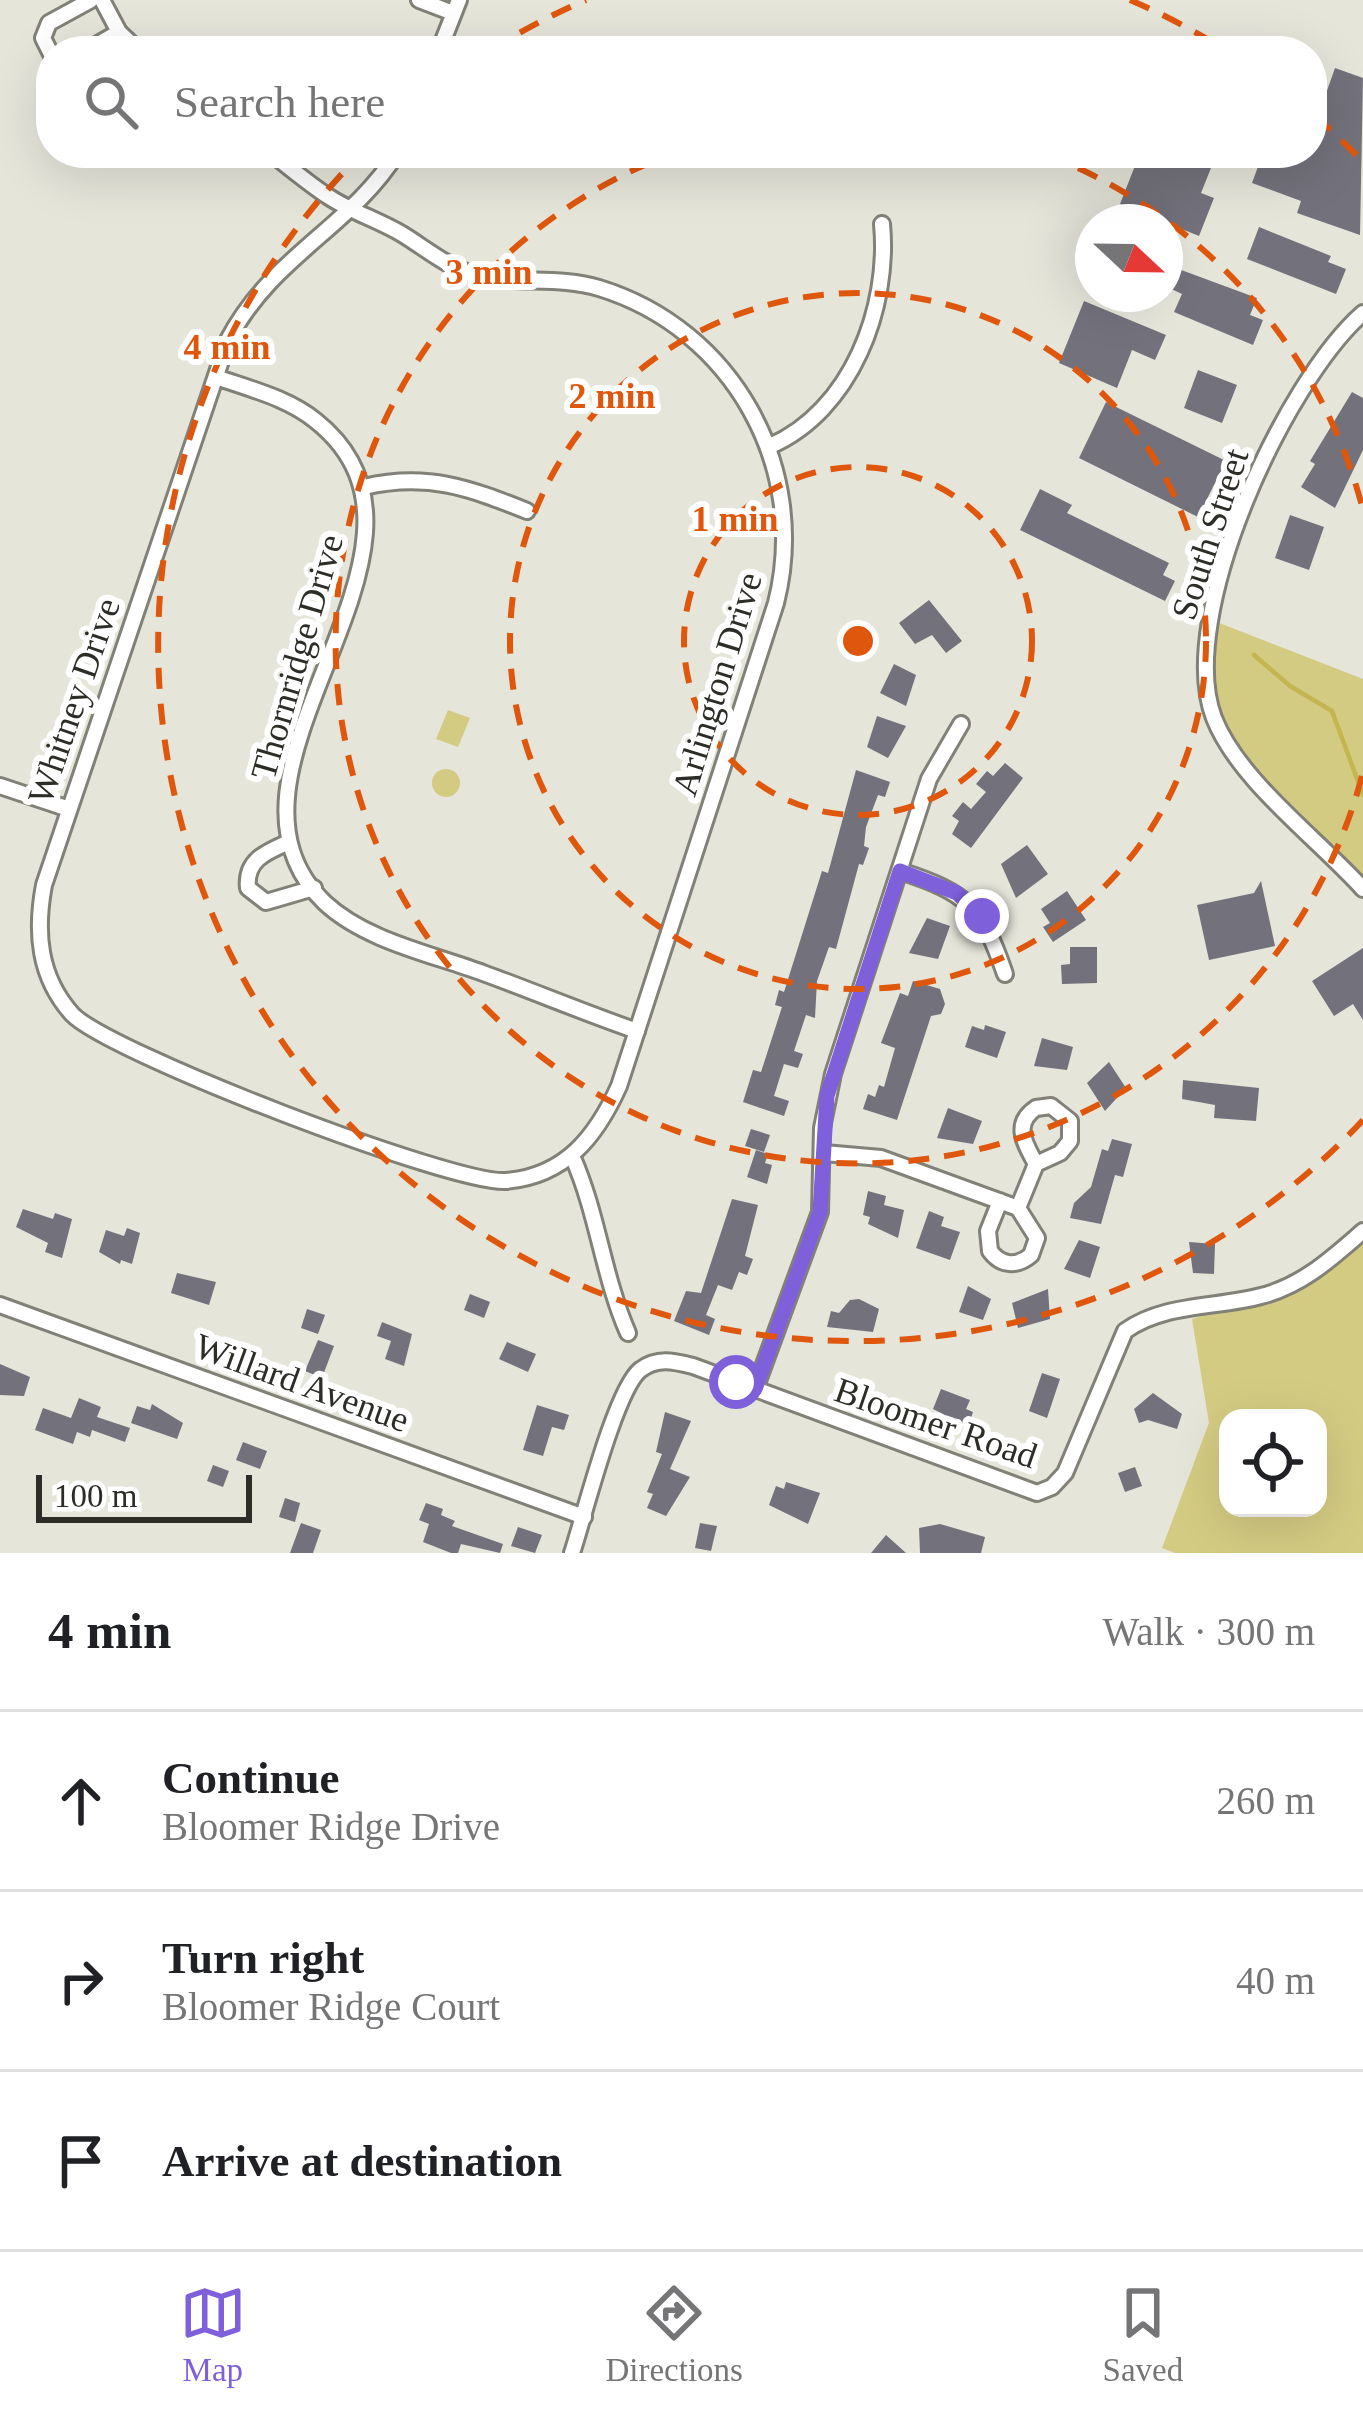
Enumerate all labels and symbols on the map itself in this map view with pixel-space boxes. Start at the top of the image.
north arrow [1075,204,1183,312]
text: 3 min [445,252,533,292]
text: 4 min [183,327,271,367]
text: 2 min [568,376,656,416]
street label: South Street [1164,444,1256,624]
text: 1 min [691,499,779,539]
street label: Thornridge Drive [243,530,351,784]
street label: Arlington Drive [664,568,770,800]
street label: Whitney Drive [20,593,128,809]
centre of rings [837,620,879,662]
route end [955,889,1009,943]
street label: Willard Avenue [190,1326,414,1440]
route start [709,1355,763,1409]
street label: Bloomer Road [830,1370,1042,1476]
scale bar [36,1469,252,1522]

